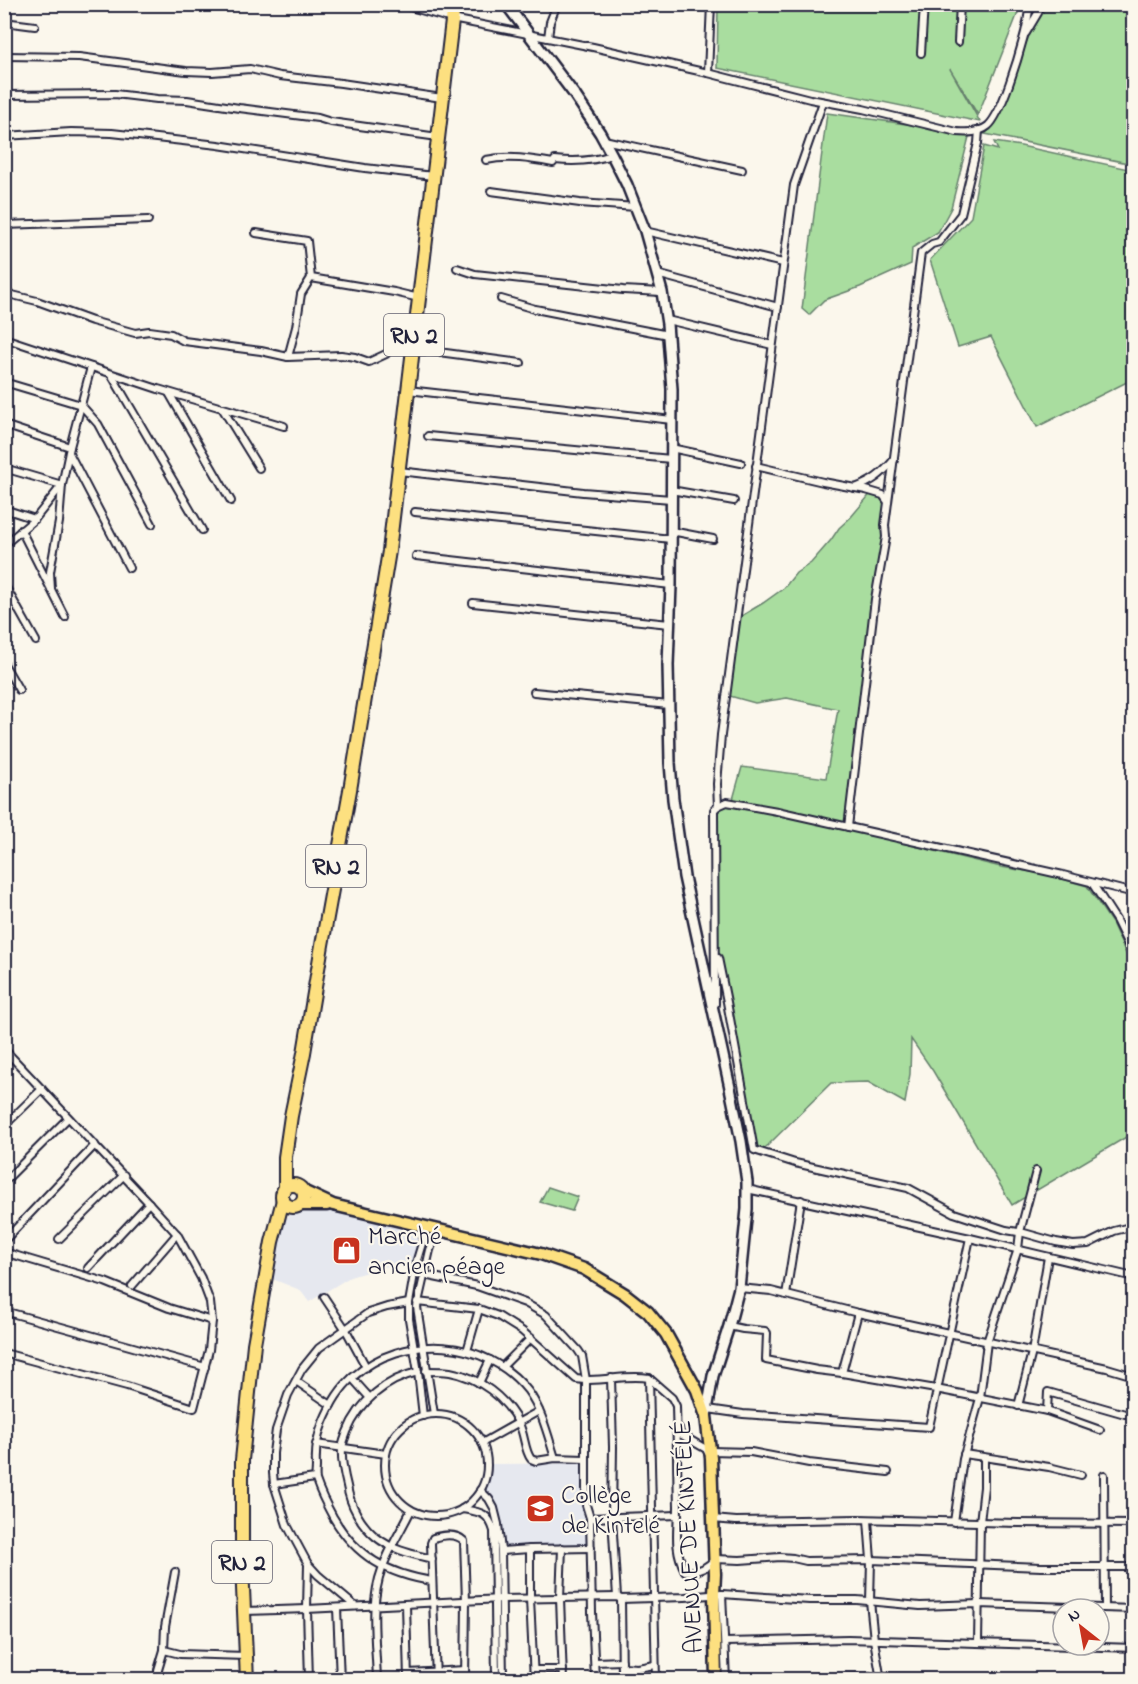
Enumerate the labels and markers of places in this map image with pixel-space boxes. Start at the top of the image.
place label: Marché ancien péage [368,1219,506,1287]
shop icon: Marché ancien péage [331,1234,363,1266]
place label: Collège de Kintelé [561,1478,661,1546]
school or university icon: Collège de Kintelé [524,1493,556,1525]

